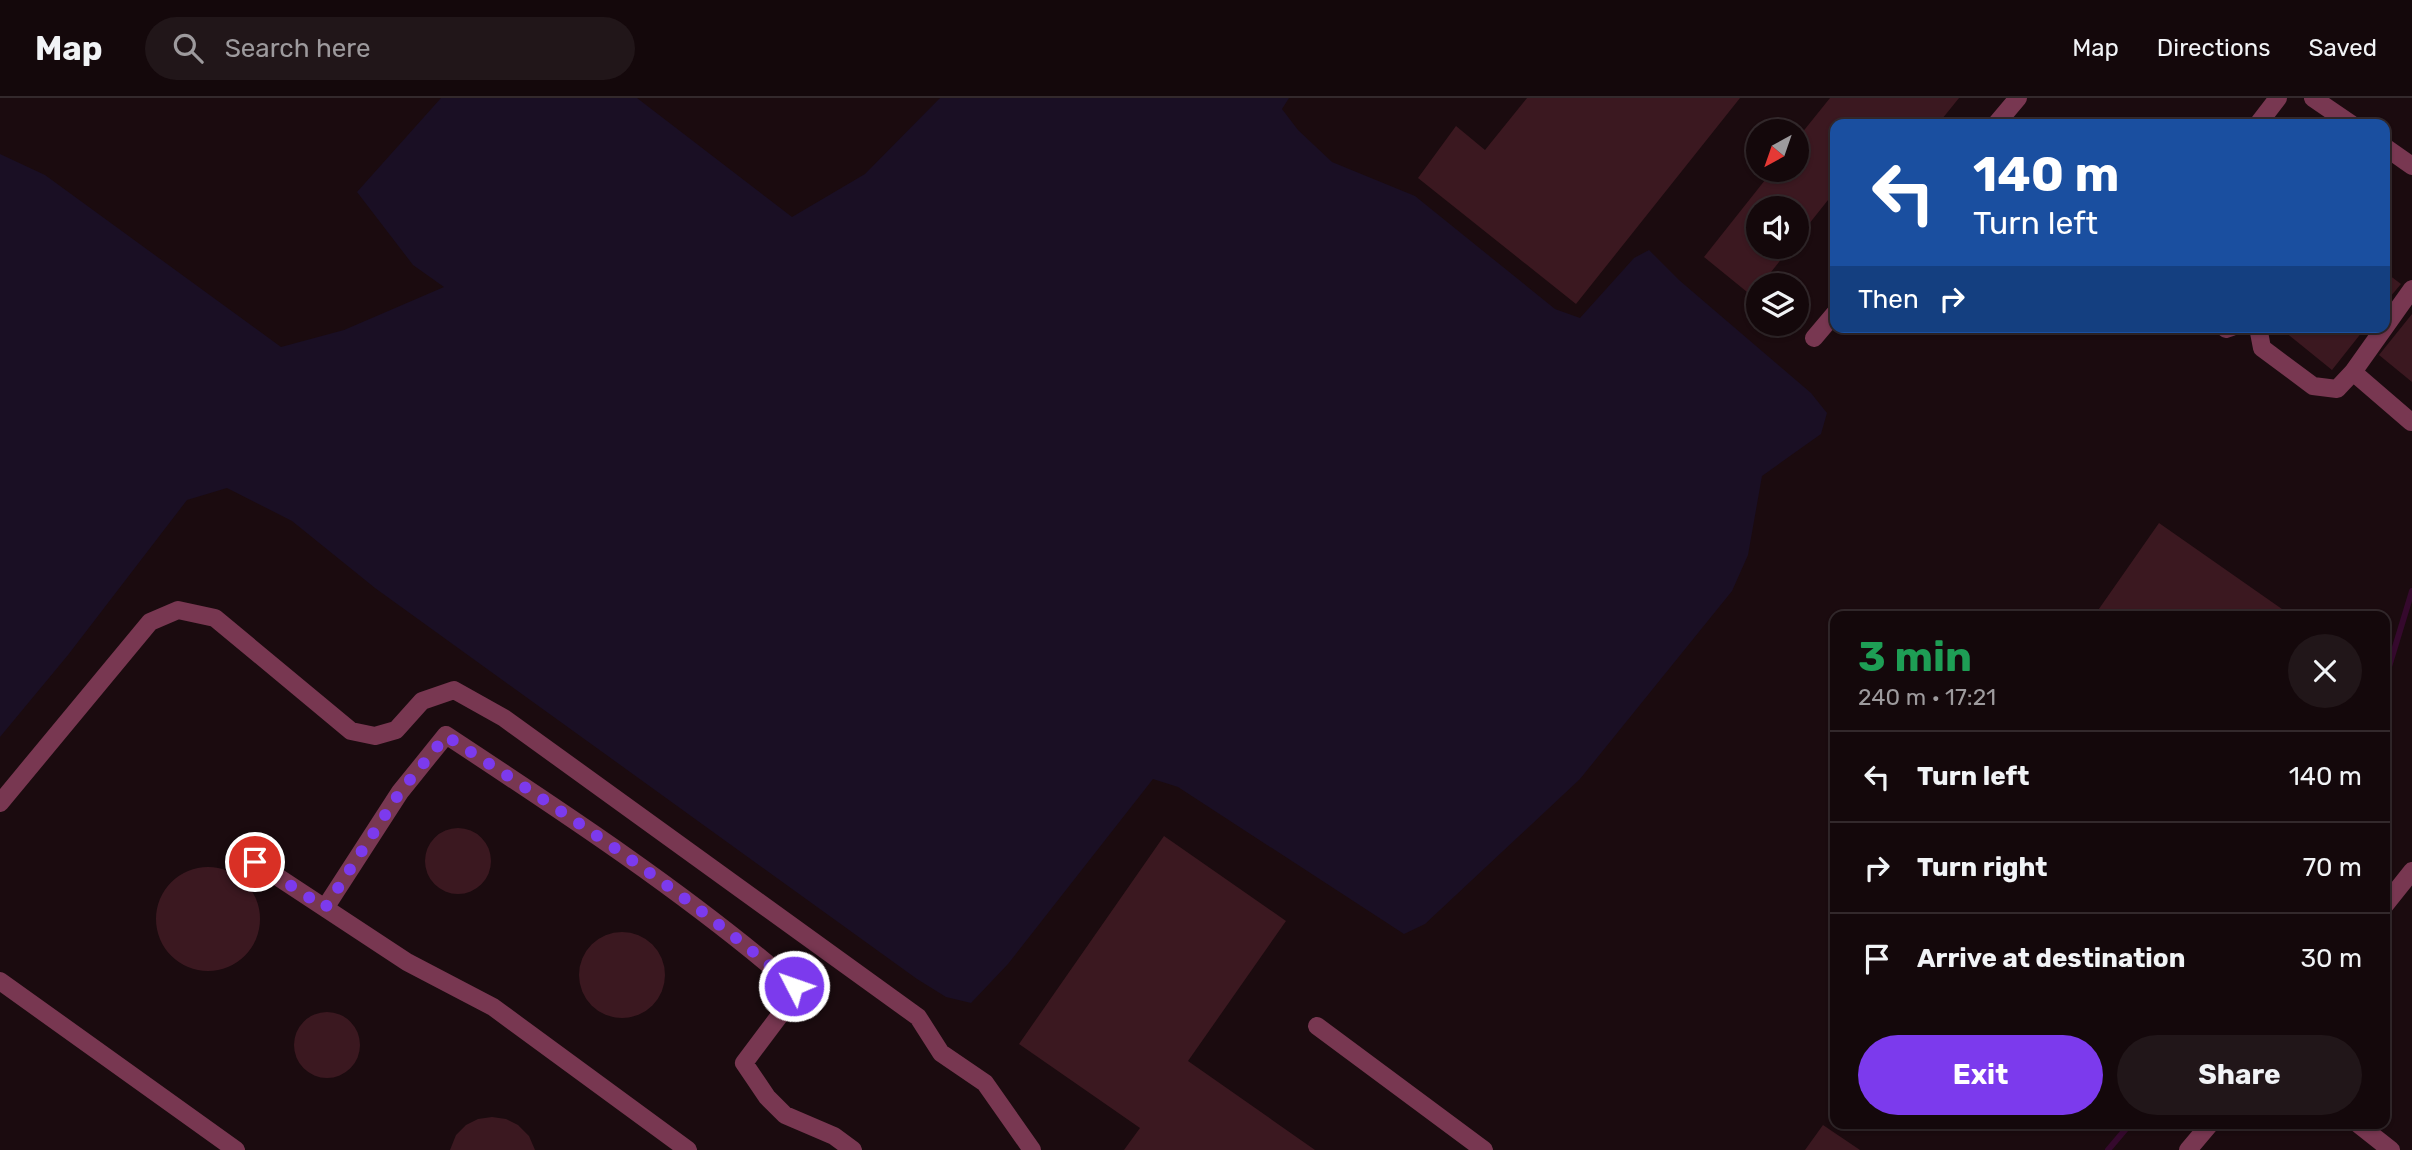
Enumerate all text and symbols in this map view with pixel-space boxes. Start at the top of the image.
search box [145,17,635,80]
text: Map [35,29,103,68]
icon: search [169,29,207,67]
text: Search here [225,33,370,64]
text: Map [2072,34,2119,62]
text: Directions [2157,34,2270,62]
text: Saved [2308,34,2377,62]
north arrow [1746,119,1810,182]
map controls [1746,119,1809,336]
text: 140 m [1973,145,2119,203]
icon: left [1858,147,1949,238]
button: sound [1746,196,1809,259]
text: Turn left [1973,204,2098,242]
button: layers [1746,273,1809,336]
icon: right [1933,280,1971,318]
text: Then [1858,284,1919,315]
text: 3 min [1858,632,1972,682]
button: close [2288,634,2362,708]
text: 240 m · 17:21 [1858,683,1996,711]
icon: left [1858,758,1896,796]
text: Turn left [1917,761,2029,792]
text: 140 m [2289,761,2362,792]
pin [225,832,285,892]
icon: arrive [236,843,274,881]
icon: right [1858,849,1896,887]
text: Turn right [1917,852,2047,883]
text: 70 m [2303,852,2362,883]
icon: arrive [1858,940,1896,978]
text: Arrive at destination [1917,943,2185,974]
text: 30 m [2300,943,2362,974]
position arrow [757,949,831,1023]
button: Exit [1858,1035,2103,1115]
button: Share [2117,1035,2362,1115]

